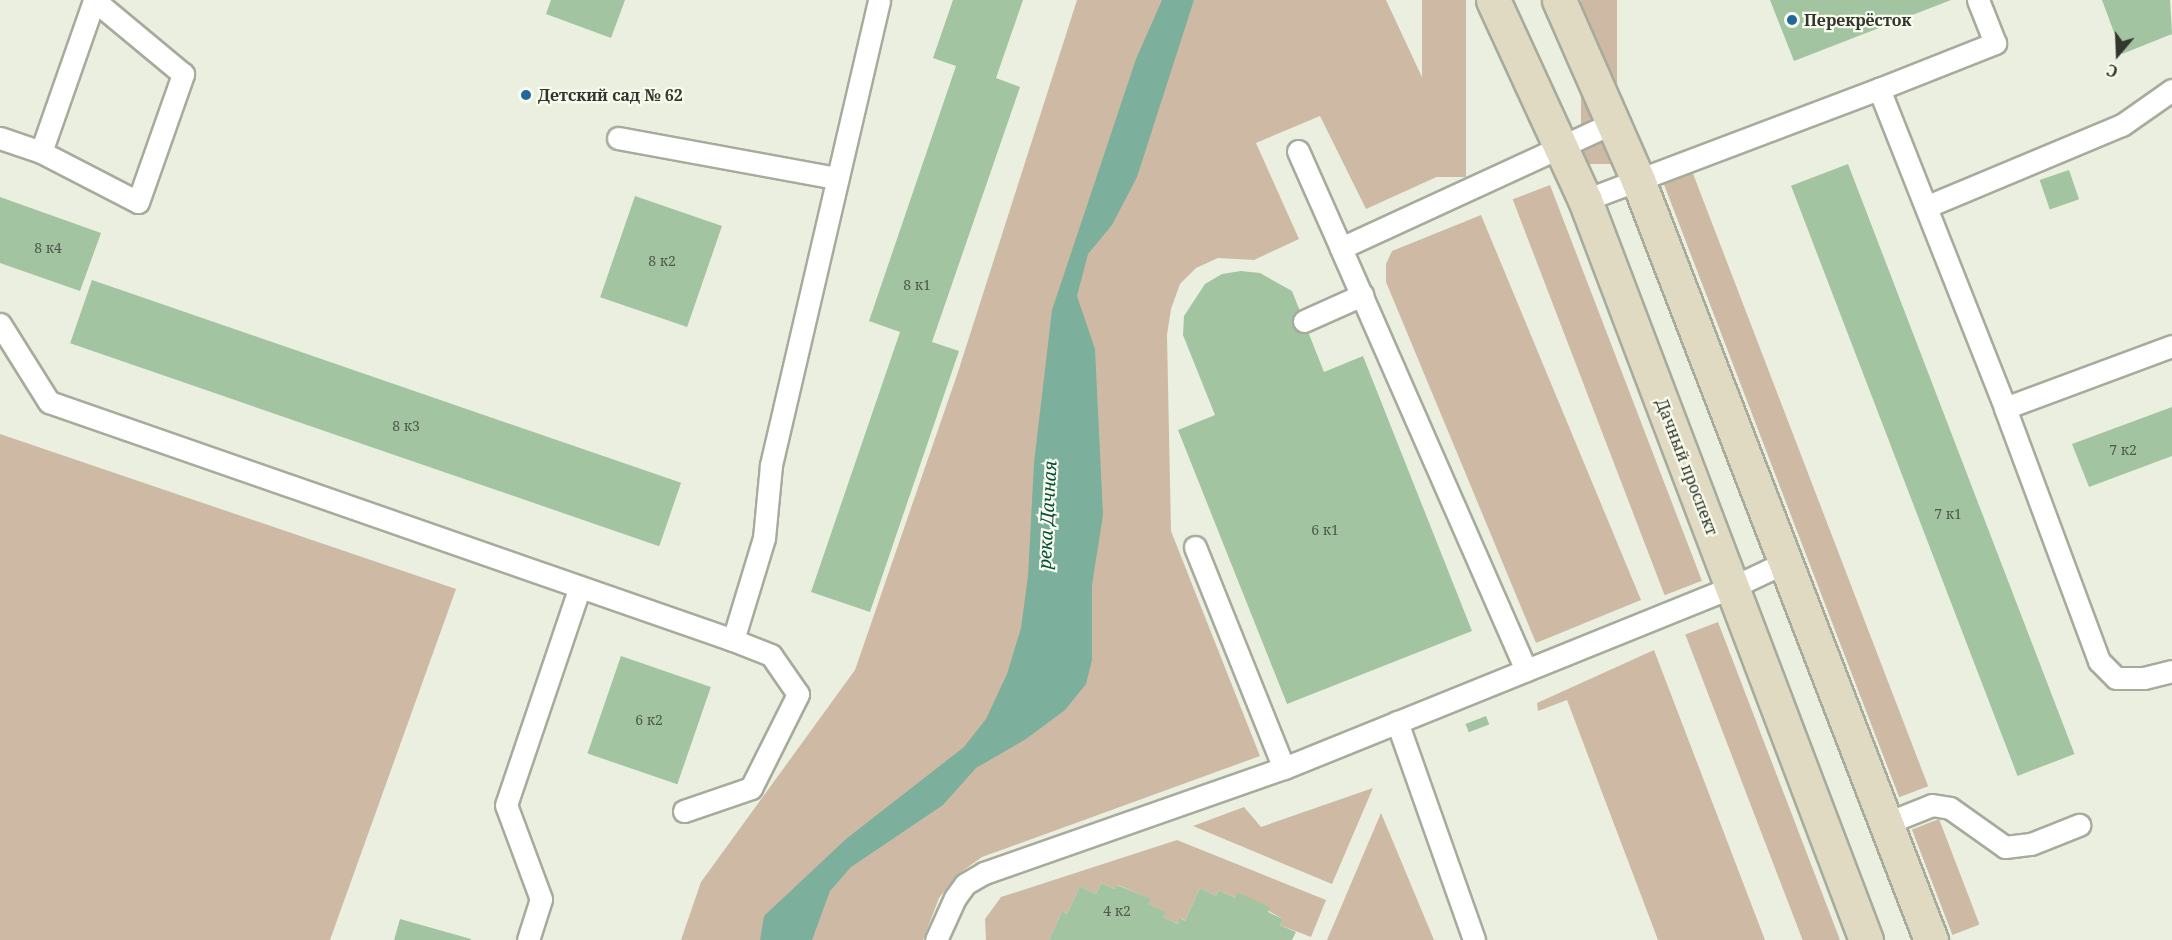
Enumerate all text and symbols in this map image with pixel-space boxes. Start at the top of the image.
place label: Перекрёсток [1804,10,1911,30]
marker: Перекрёсток [1785,13,1799,27]
north arrow [2088,24,2148,84]
text: С [2104,59,2121,83]
place label: Детский сад № 62 [538,85,683,105]
marker: Детский сад № 62 [519,88,533,102]
house number: 8 к4 [34,240,62,256]
house number: 8 к2 [648,253,676,269]
house number: 8 к1 [903,277,931,293]
street label: Дачный проспект [1652,396,1722,538]
house number: 8 к3 [392,418,420,434]
house number: 7 к2 [2109,442,2137,458]
water label: река Дачная [1033,460,1061,570]
house number: 7 к1 [1934,506,1962,522]
house number: 6 к1 [1311,522,1339,538]
house number: 6 к2 [635,712,663,728]
house number: 4 к2 [1103,903,1131,919]

